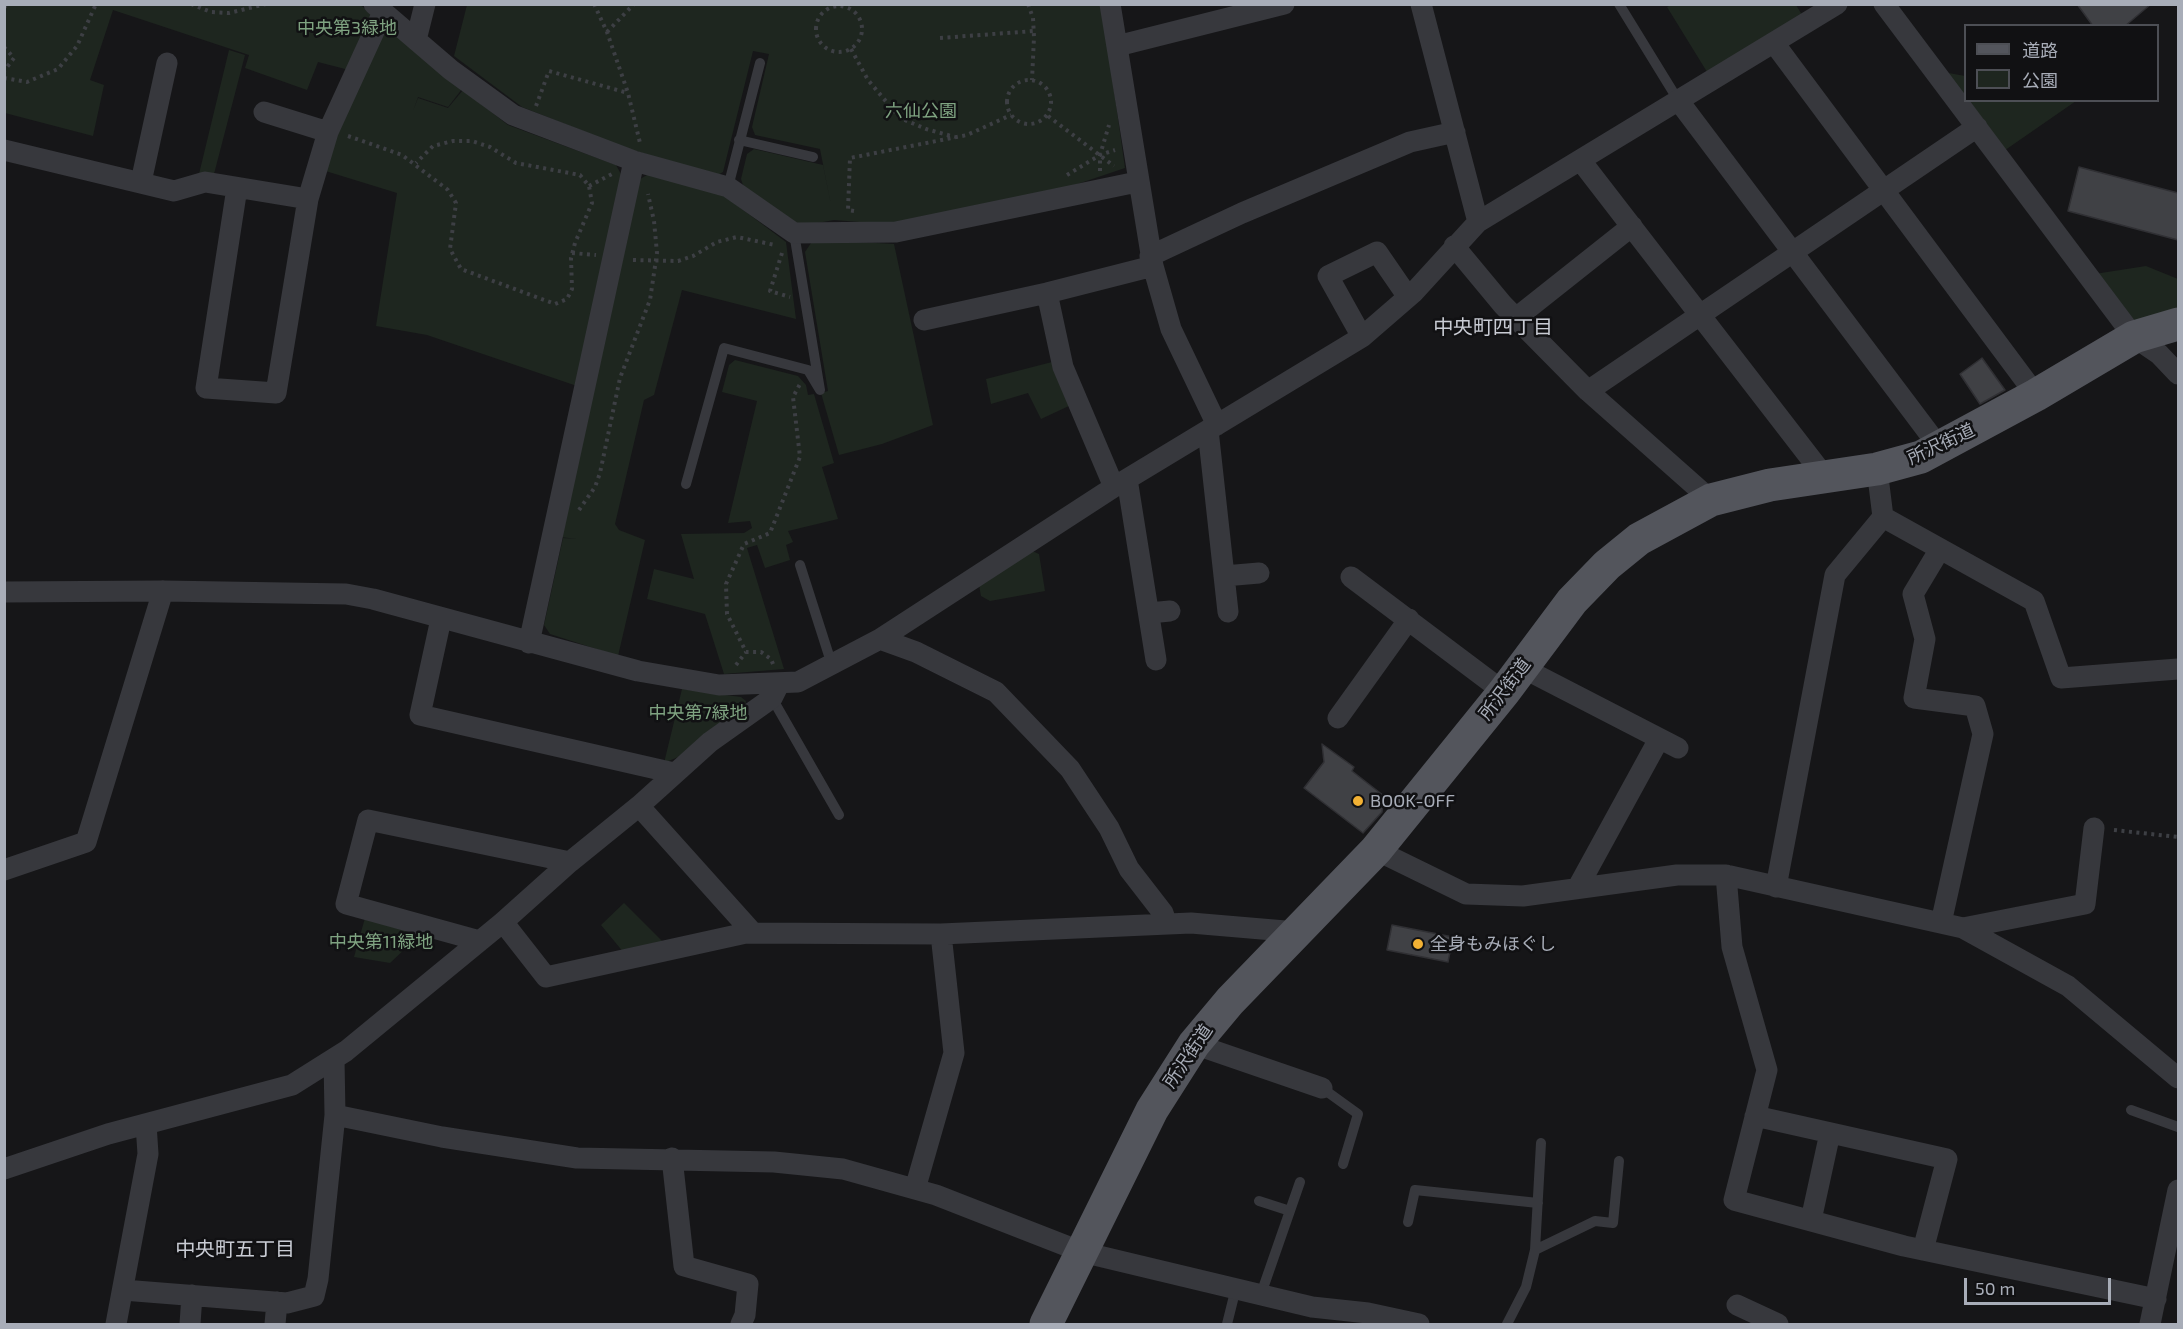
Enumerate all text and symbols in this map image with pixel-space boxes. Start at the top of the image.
park label: 中央第3緑地 [297,17,397,39]
legend [1964,24,2159,102]
text: 道路 [2022,39,2058,61]
text: 公園 [2022,69,2058,91]
park label: 六仙公園 [885,100,957,122]
district label: 中央町四丁目 [1433,315,1553,339]
street label: 所沢街道 [1904,419,1978,469]
street label: 所沢街道 [1475,654,1535,724]
park label: 中央第7緑地 [648,702,748,724]
place label: BOOK-OFF [1370,790,1455,812]
marker: BOOK-OFF [1351,794,1365,808]
park label: 中央第11緑地 [329,931,433,953]
place label: 全身もみほぐし [1430,933,1556,955]
marker: 全身もみほぐし [1411,937,1425,951]
street label: 所沢街道 [1159,1020,1217,1092]
district label: 中央町五丁目 [175,1237,295,1261]
scale bar [1967,1266,2114,1304]
text: 50 m [1975,1277,2015,1299]

